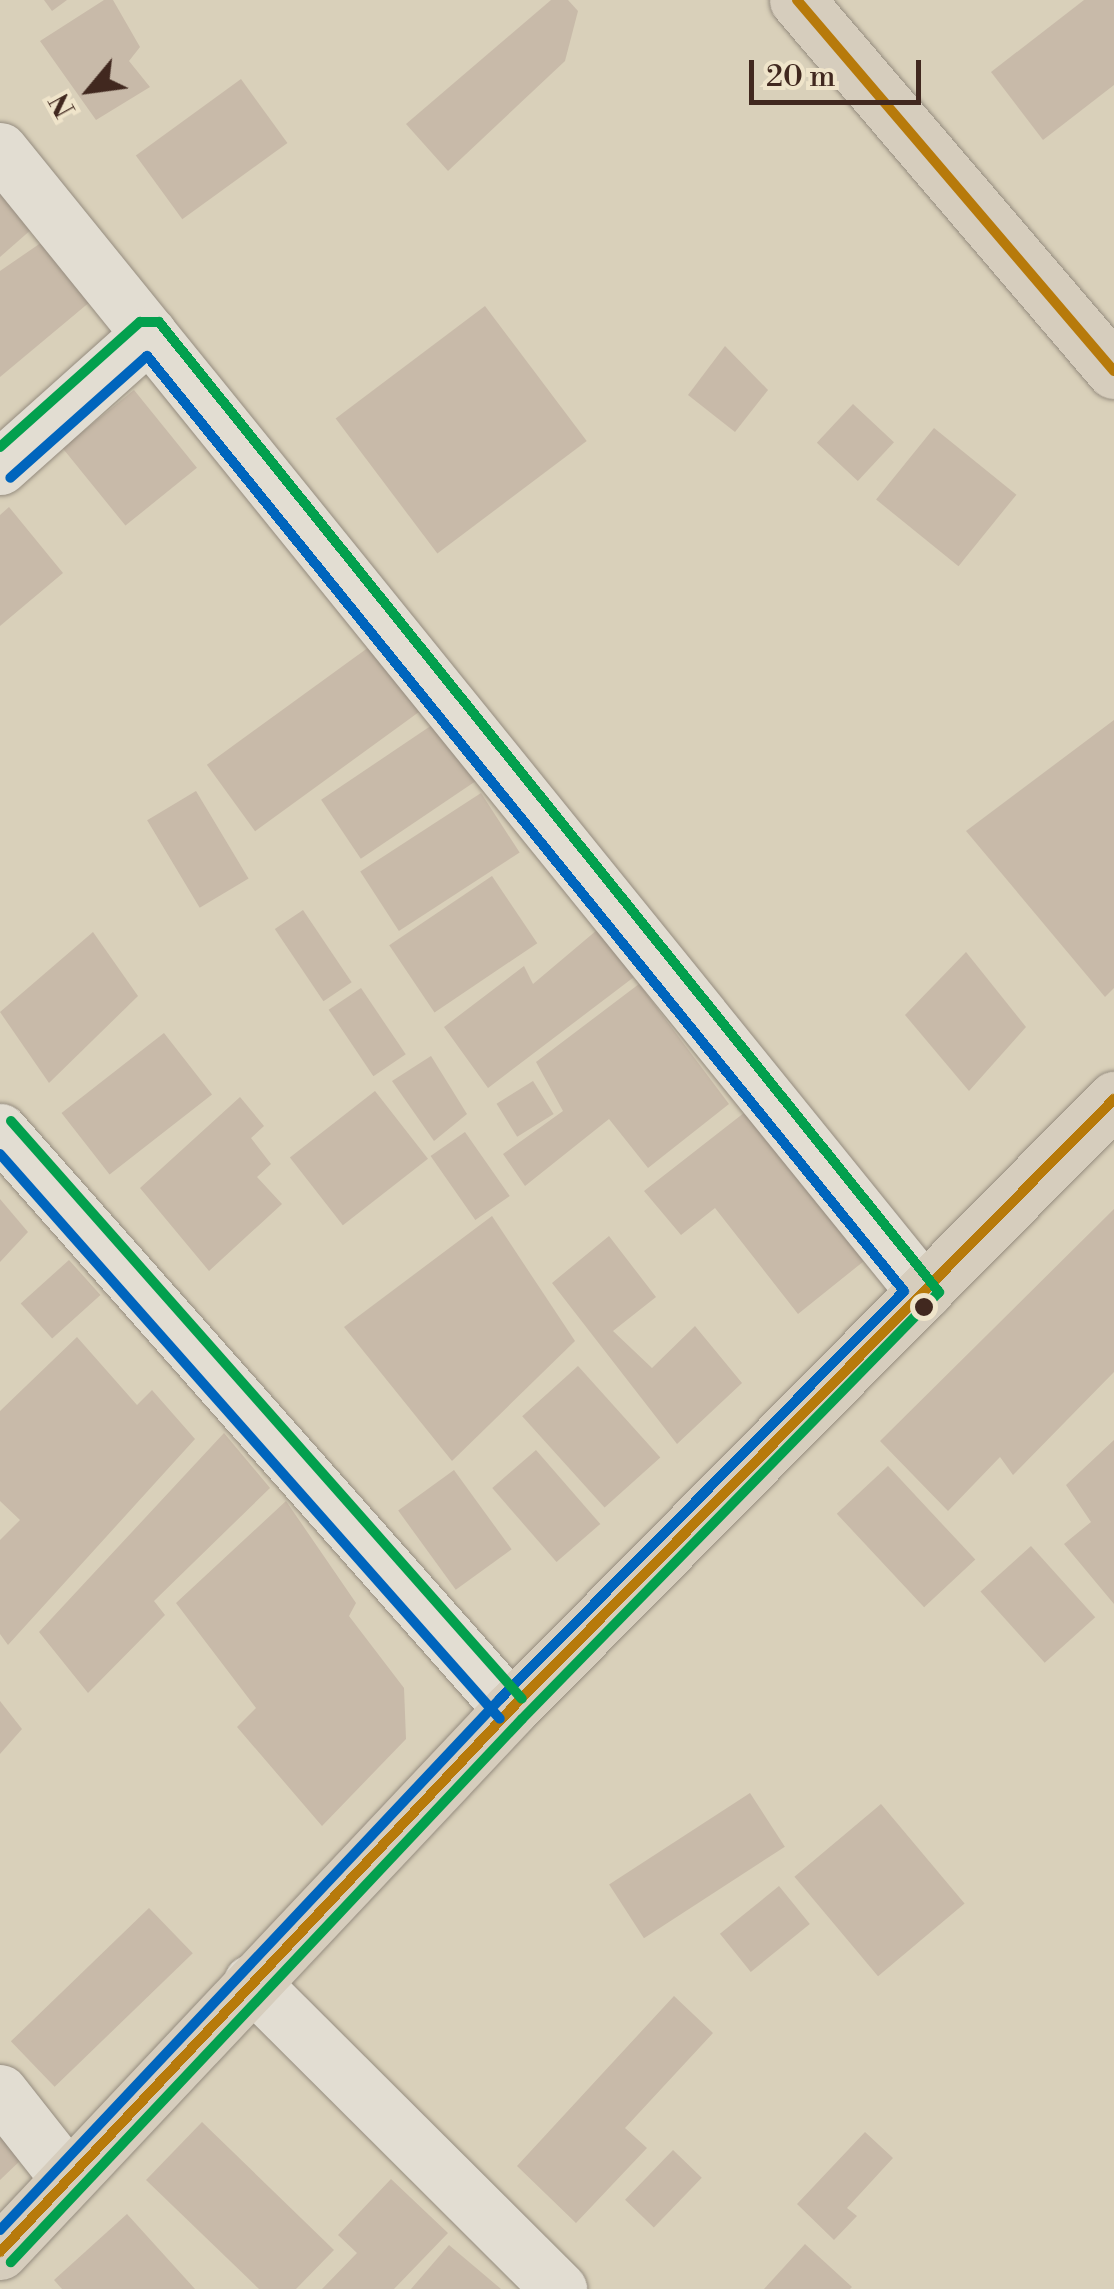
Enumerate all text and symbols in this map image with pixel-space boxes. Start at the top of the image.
north arrow [40,40,140,140]
scale bar [754,40,926,102]
text: 20 m [766,58,835,96]
text: N [43,87,84,123]
unlabelled marker [914,1297,934,1317]

